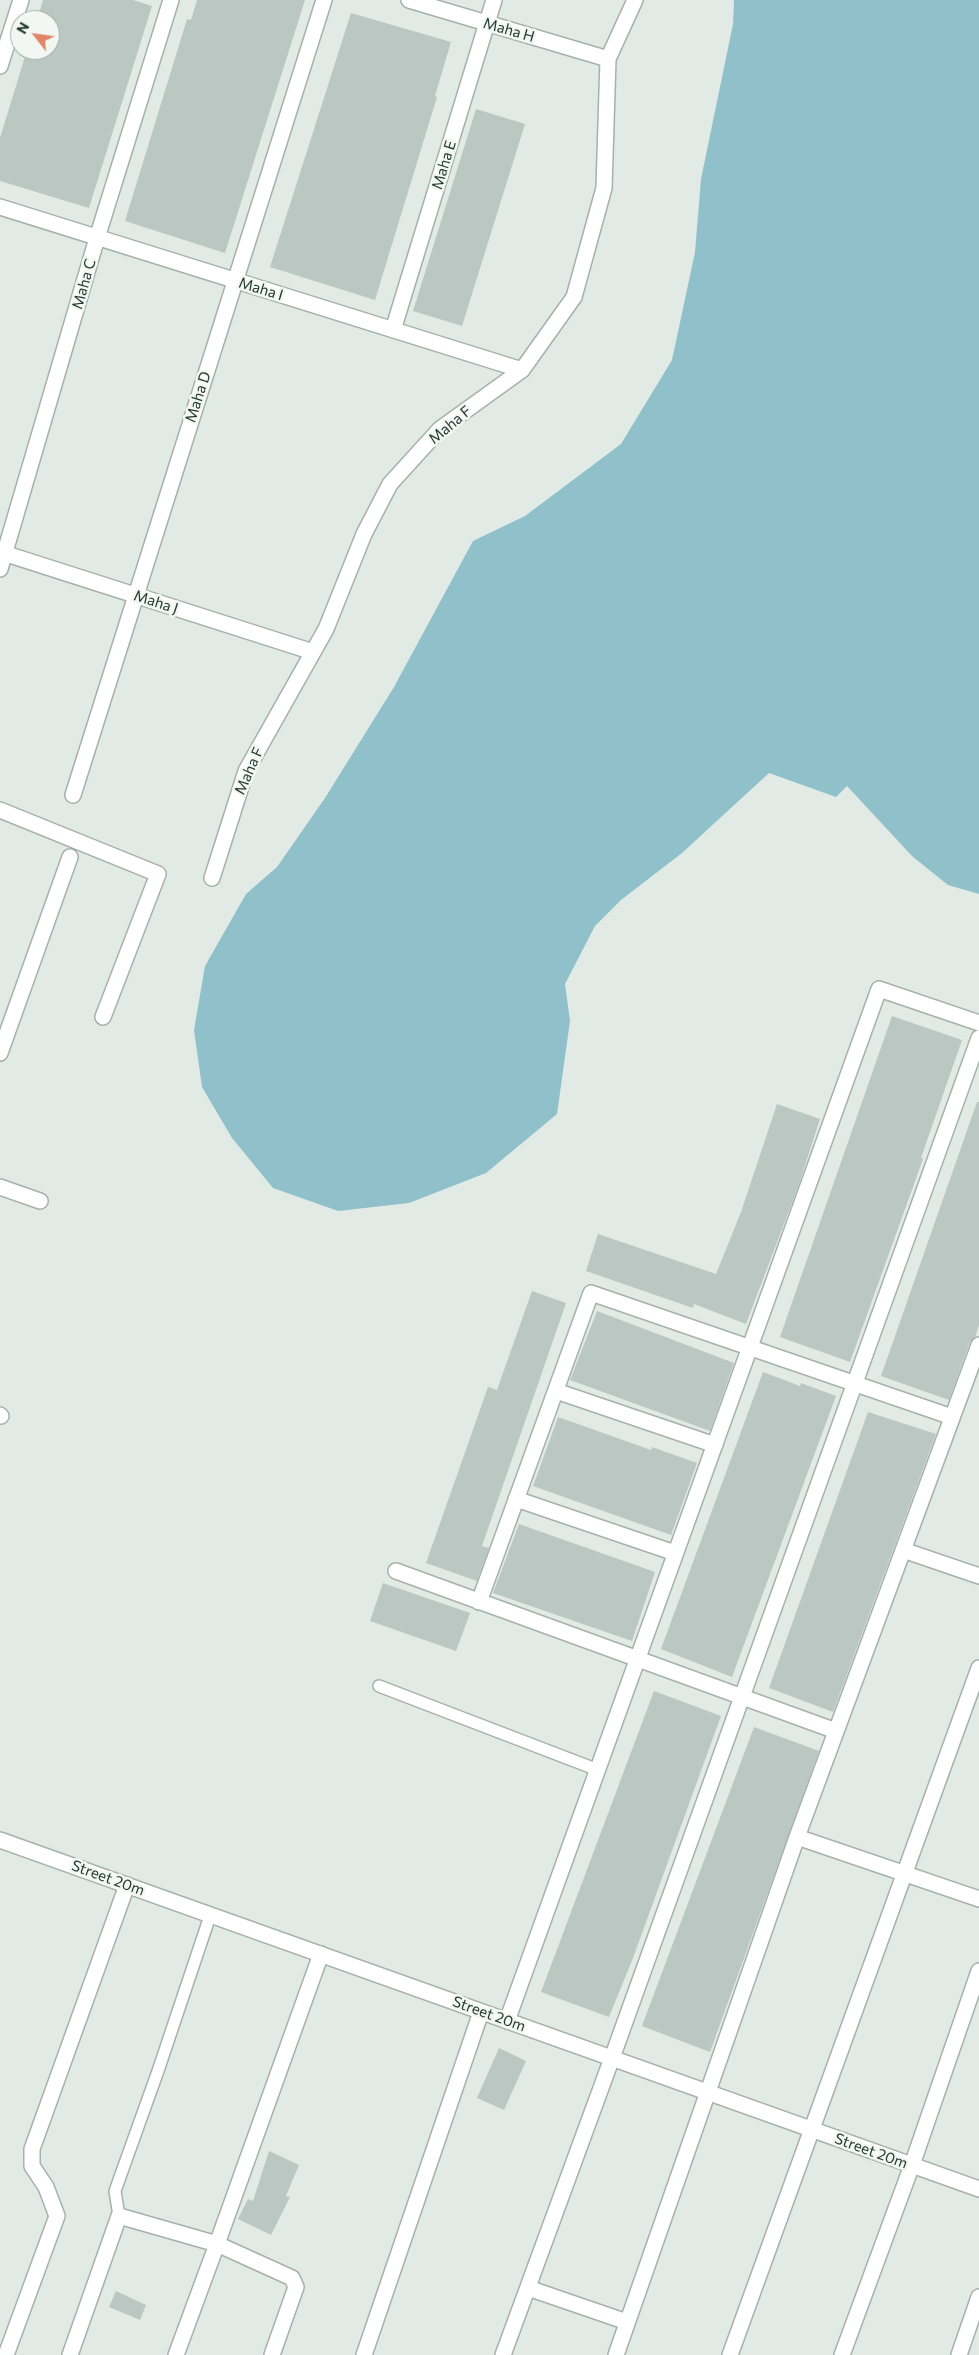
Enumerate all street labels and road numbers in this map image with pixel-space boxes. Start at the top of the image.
street label: Maha H [481,14,537,46]
street label: Maha E [428,138,460,192]
street label: Maha C [68,257,100,311]
street label: Maha I [237,274,285,304]
street label: Maha D [181,369,215,425]
street label: Maha F [425,402,475,448]
street label: Maha J [131,586,181,618]
street label: Maha F [231,745,267,797]
street label: Street 20m [69,1856,147,1900]
street label: Street 20m [450,1992,528,2036]
street label: Street 20m [832,2129,910,2173]

